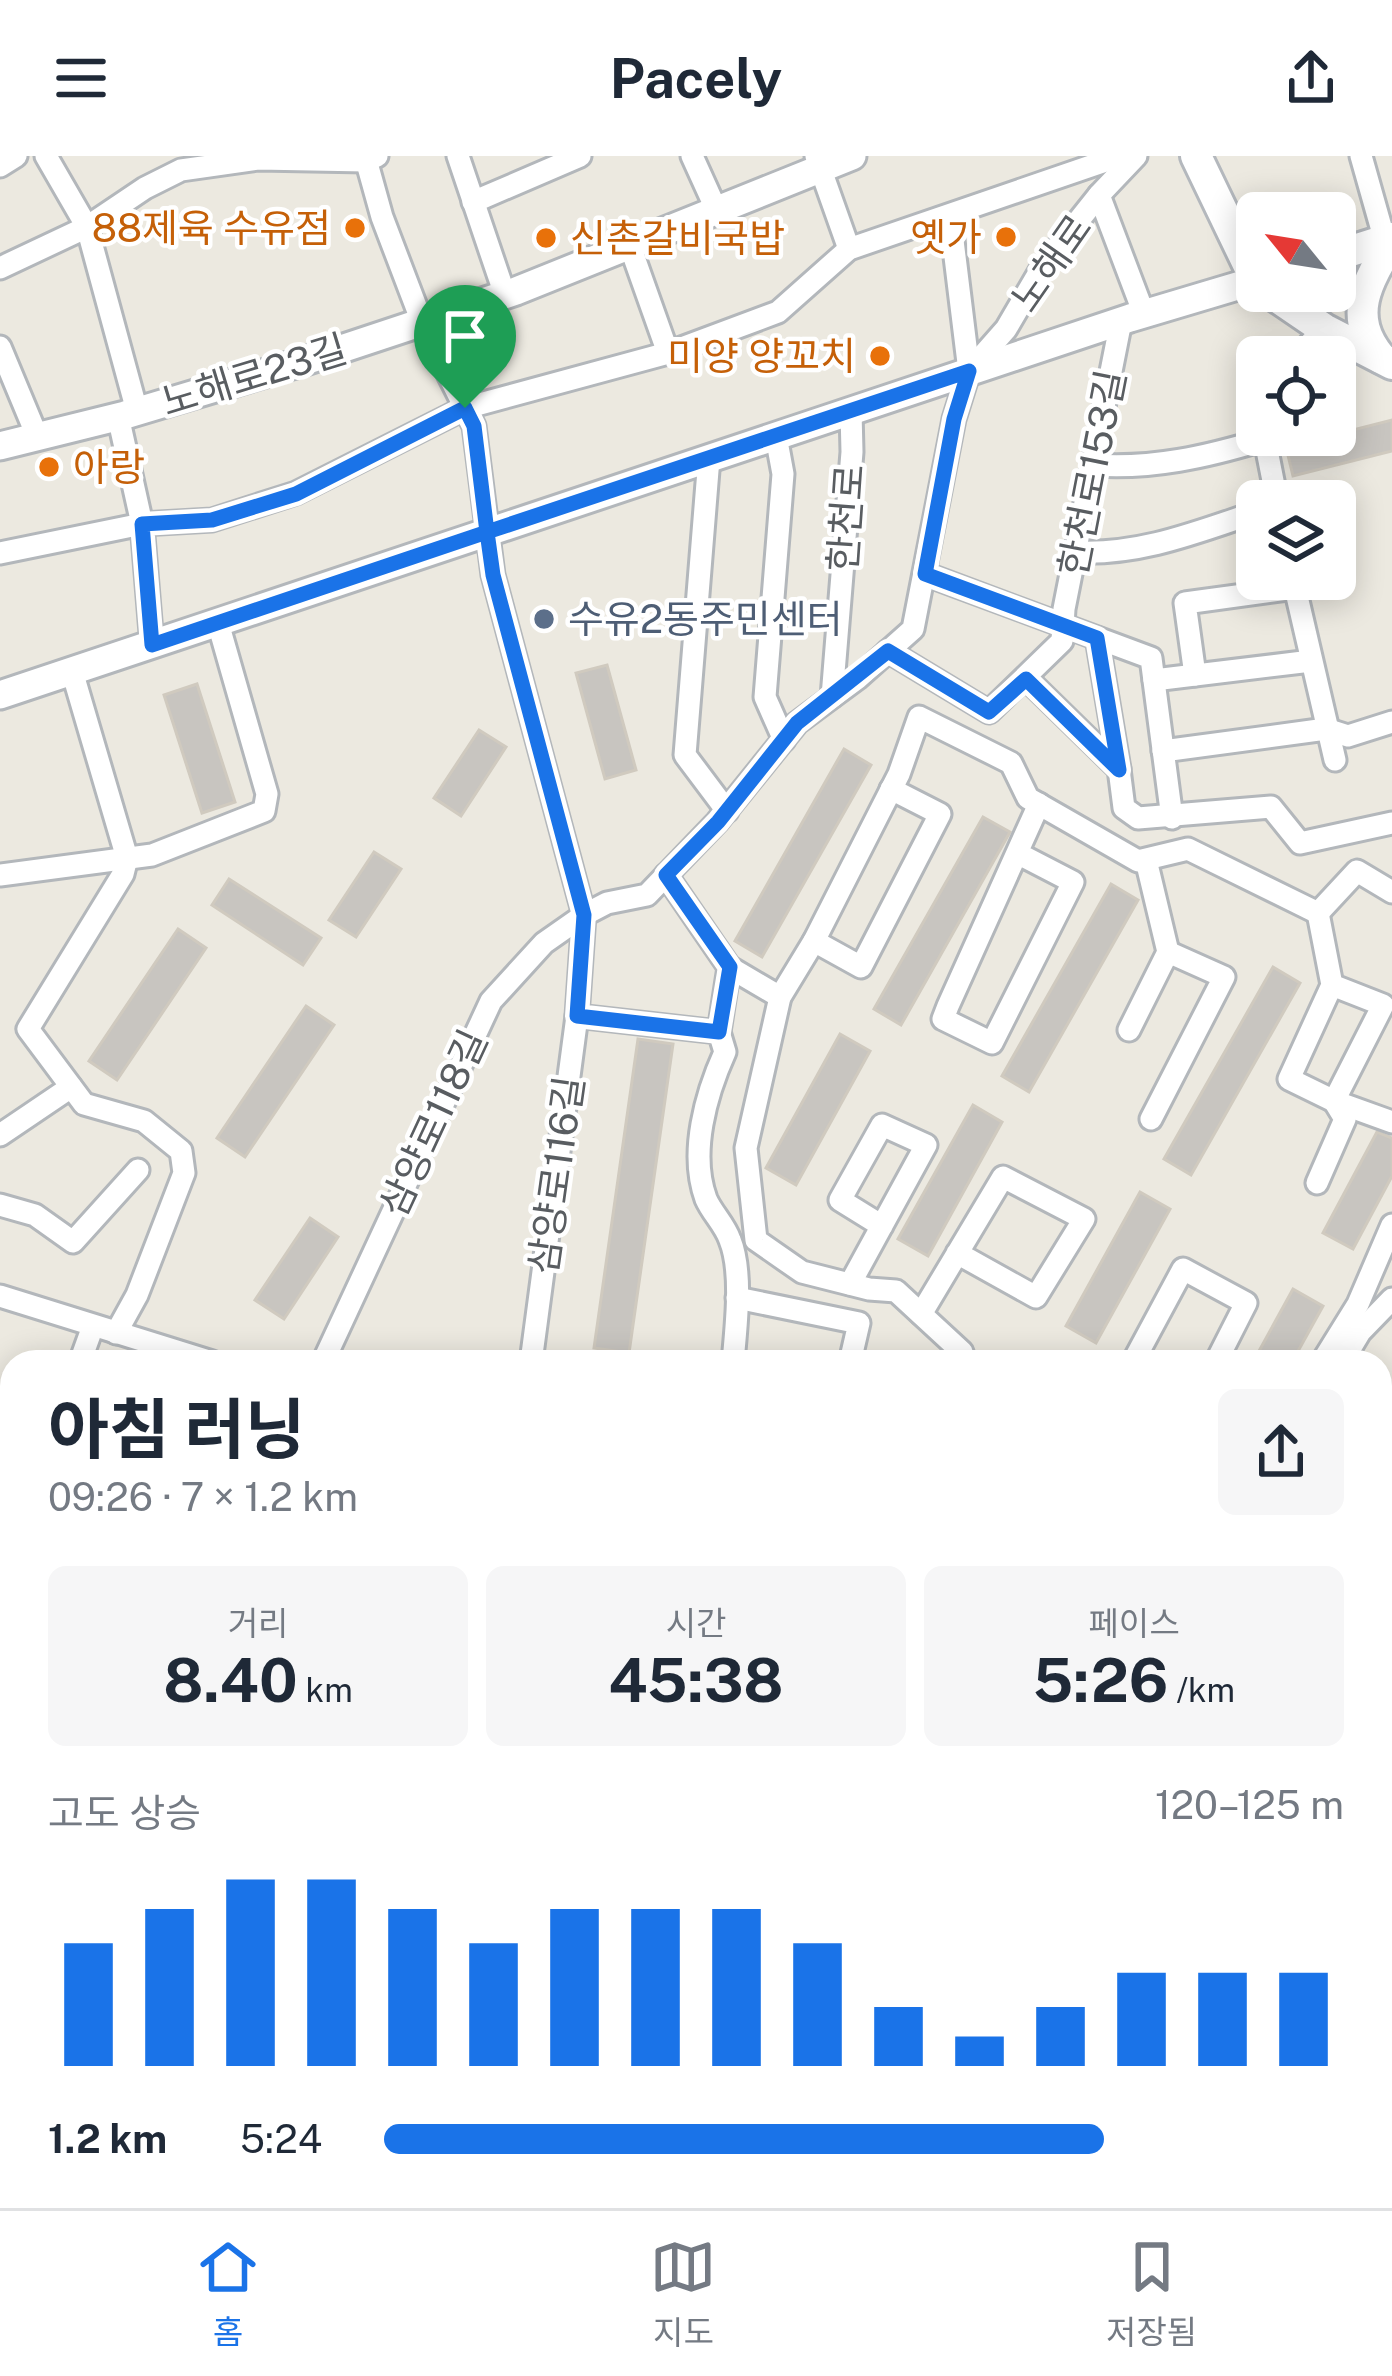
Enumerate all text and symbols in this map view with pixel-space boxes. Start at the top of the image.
icon: menu [48,45,114,111]
icon: share [1278,45,1344,111]
text: Pacely [610,47,782,110]
north arrow [1236,192,1356,312]
map controls [1236,192,1356,600]
place label: 88제육 수유점 [92,205,331,251]
street label: 노해로 [1001,206,1101,320]
place label: 옛가 [910,214,982,260]
marker: 88제육 수유점 [342,215,368,241]
place label: 신촌갈비국밥 [570,215,785,261]
marker: 옛가 [993,224,1019,250]
marker: 신촌갈비국밥 [533,225,559,251]
pin [414,285,516,408]
icon: arrive [432,303,498,369]
street label: 노해로23길 [156,325,352,425]
place label: 미양 양꼬치 [667,333,856,379]
button: locate [1236,336,1356,456]
marker: 미양 양꼬치 [867,343,893,369]
street label: 한천로153길 [1049,366,1135,580]
place label: 아랑 [73,444,145,490]
marker: 아랑 [36,454,62,480]
street label: 한천로 [819,463,873,573]
button: layers [1236,480,1356,600]
place label: 수유2동주민센터 [568,596,842,642]
marker: 수유2동주민센터 [531,606,557,632]
street label: 삼양로118길 [370,1022,496,1224]
street label: 삼양로116길 [519,1073,593,1277]
button: share [1218,1389,1344,1515]
text: 아침 러닝 [48,1390,306,1468]
text: 09:26 · 7 × 1.2 km [48,1474,358,1520]
text: 거리 [228,1604,288,1642]
text: 시간 [666,1604,726,1642]
text: 페이스 [1088,1604,1180,1642]
text: 8.40 [163,1645,298,1716]
text: 45:38 [608,1645,784,1716]
text: 5:26 [1033,1645,1168,1716]
text: km [298,1671,353,1709]
text: /km [1168,1671,1235,1709]
text: 120–125 m [1155,1782,1344,1828]
text: 고도 상승 [48,1790,201,1836]
text: 1.2 km [48,2116,167,2162]
text: 5:24 [240,2116,322,2162]
tab: 홈 [195,2234,261,2354]
tab: 지도 [650,2234,716,2354]
tab: 저장됨 [1106,2234,1197,2354]

